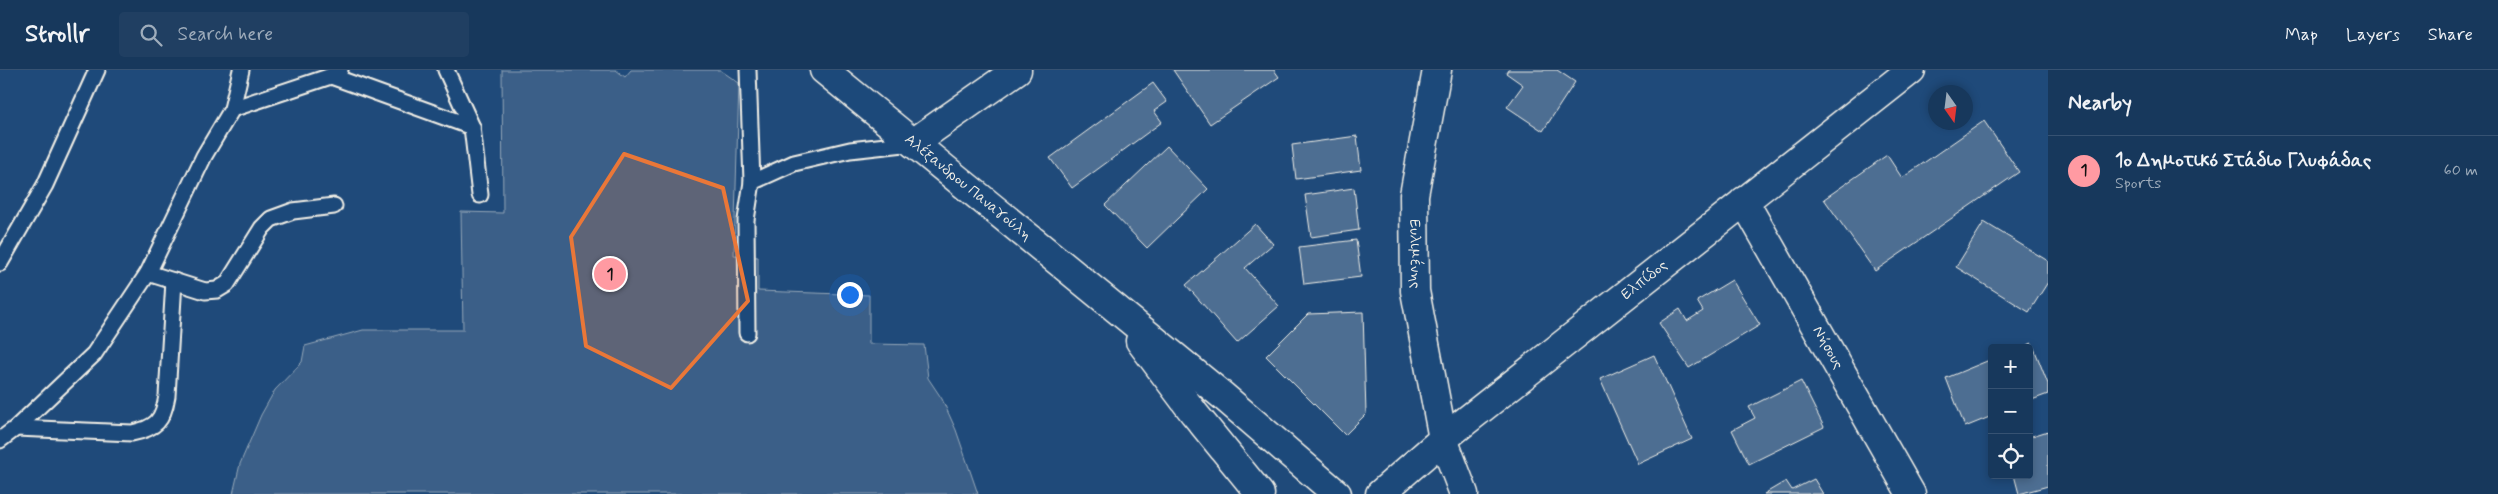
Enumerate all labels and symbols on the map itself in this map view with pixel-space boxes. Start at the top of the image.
north arrow [1928,85,1973,130]
street label: Αλέξανδρου Παναγούλη [900,130,1036,246]
street label: Ευλιμένης [1404,219,1425,289]
pin: 1 [594,255,626,293]
street label: Ελπίδος [1617,256,1672,305]
your location [837,282,863,308]
street label: Νήσους [1807,323,1848,373]

